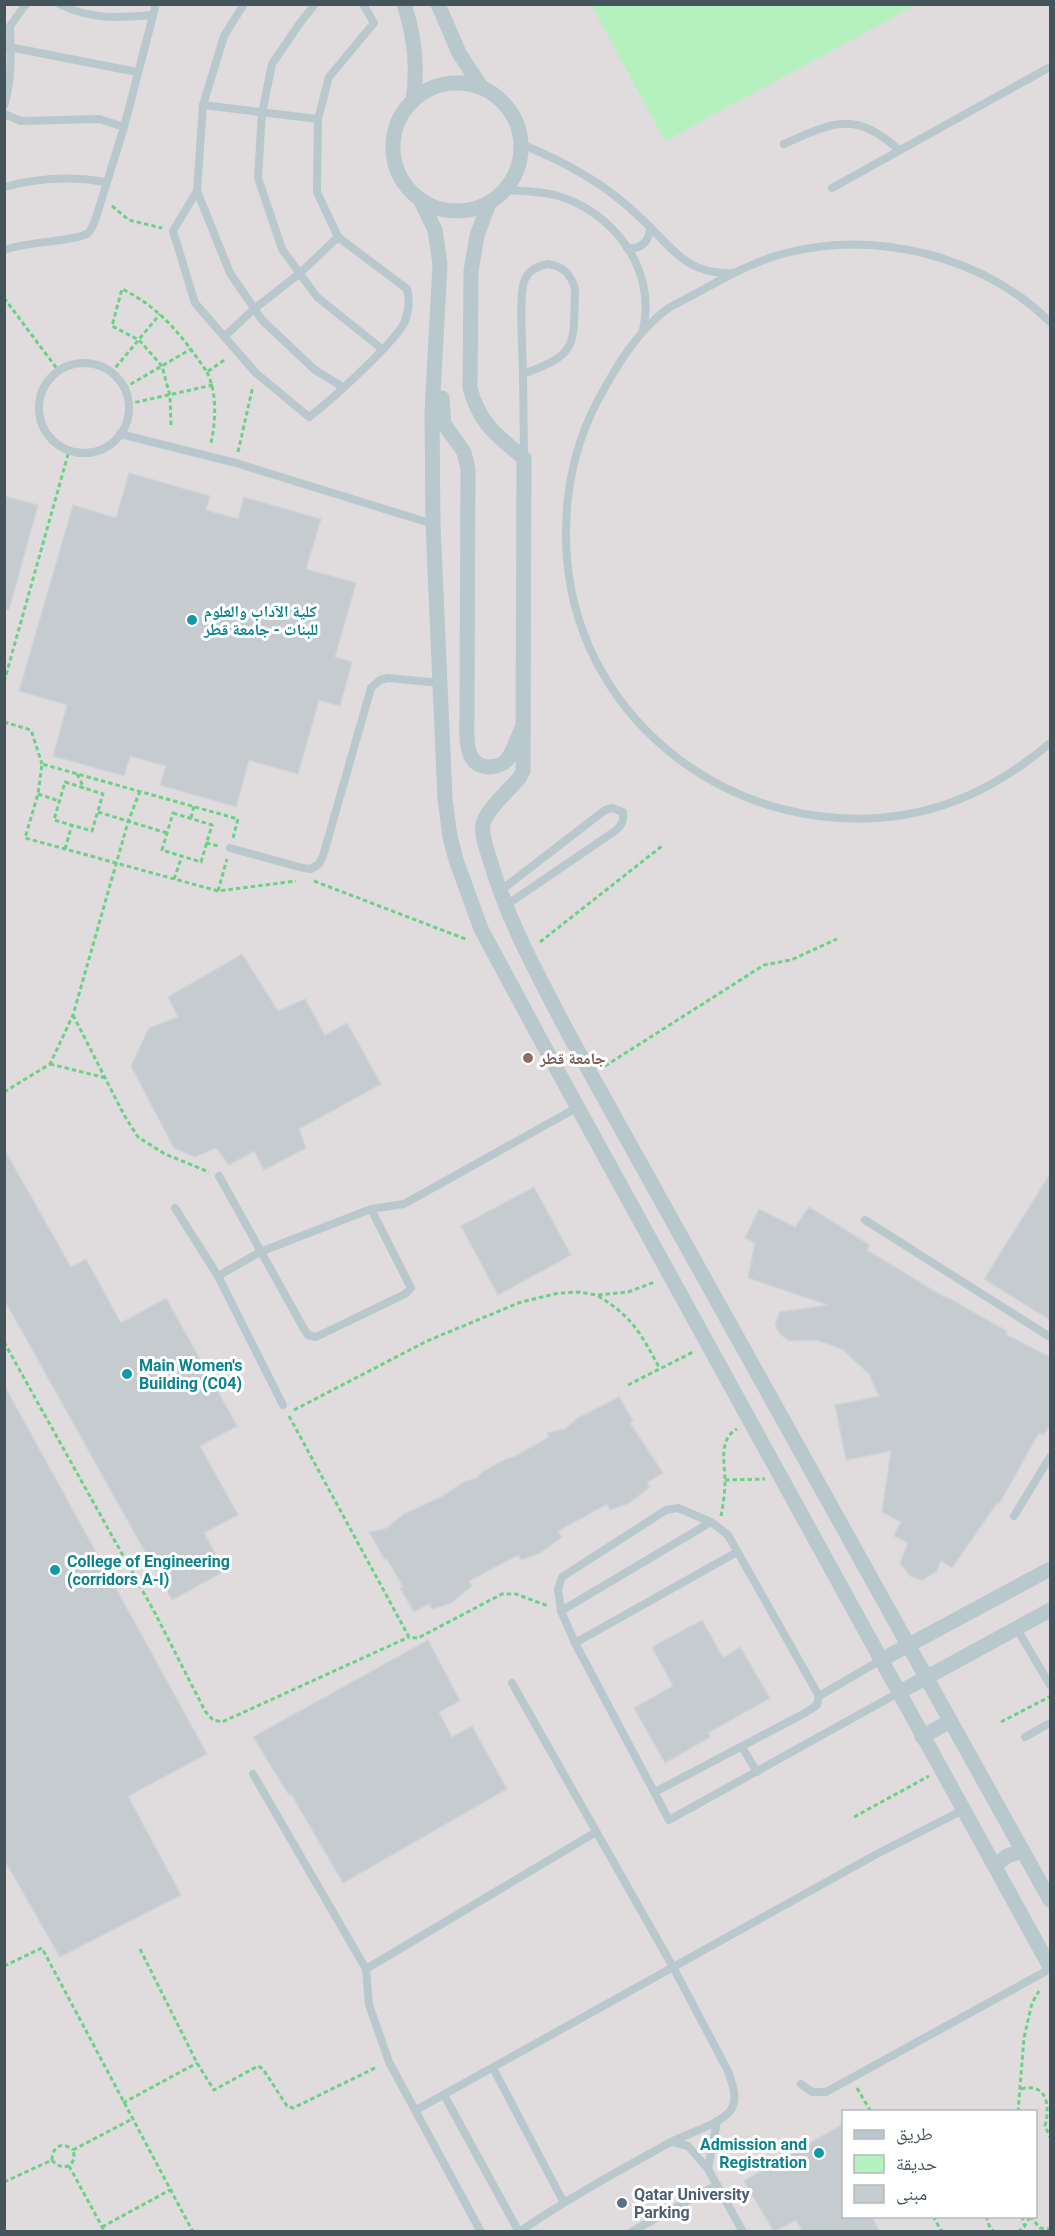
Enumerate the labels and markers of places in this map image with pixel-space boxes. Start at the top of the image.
place label: كلية الآداب والعلوم للبنات - جامعة قطر [203,602,318,639]
marker: كلية الآداب والعلوم للبنات - جامعة قطر [185,613,199,627]
place label: جامعة قطر [539,1049,606,1068]
marker: جامعة قطر [521,1051,535,1065]
place label: Main Women's Building (C04) [139,1356,242,1393]
marker: Main Women's Building (C04) [120,1367,134,1381]
place label: College of Engineering (corridors A-I) [67,1552,230,1589]
marker: College of Engineering (corridors A-I) [48,1563,62,1577]
place label: Admission and Registration [700,2135,807,2172]
marker: Admission and Registration [812,2146,826,2160]
place label: Qatar University Parking [634,2185,751,2222]
marker: Qatar University Parking [615,2196,629,2210]

